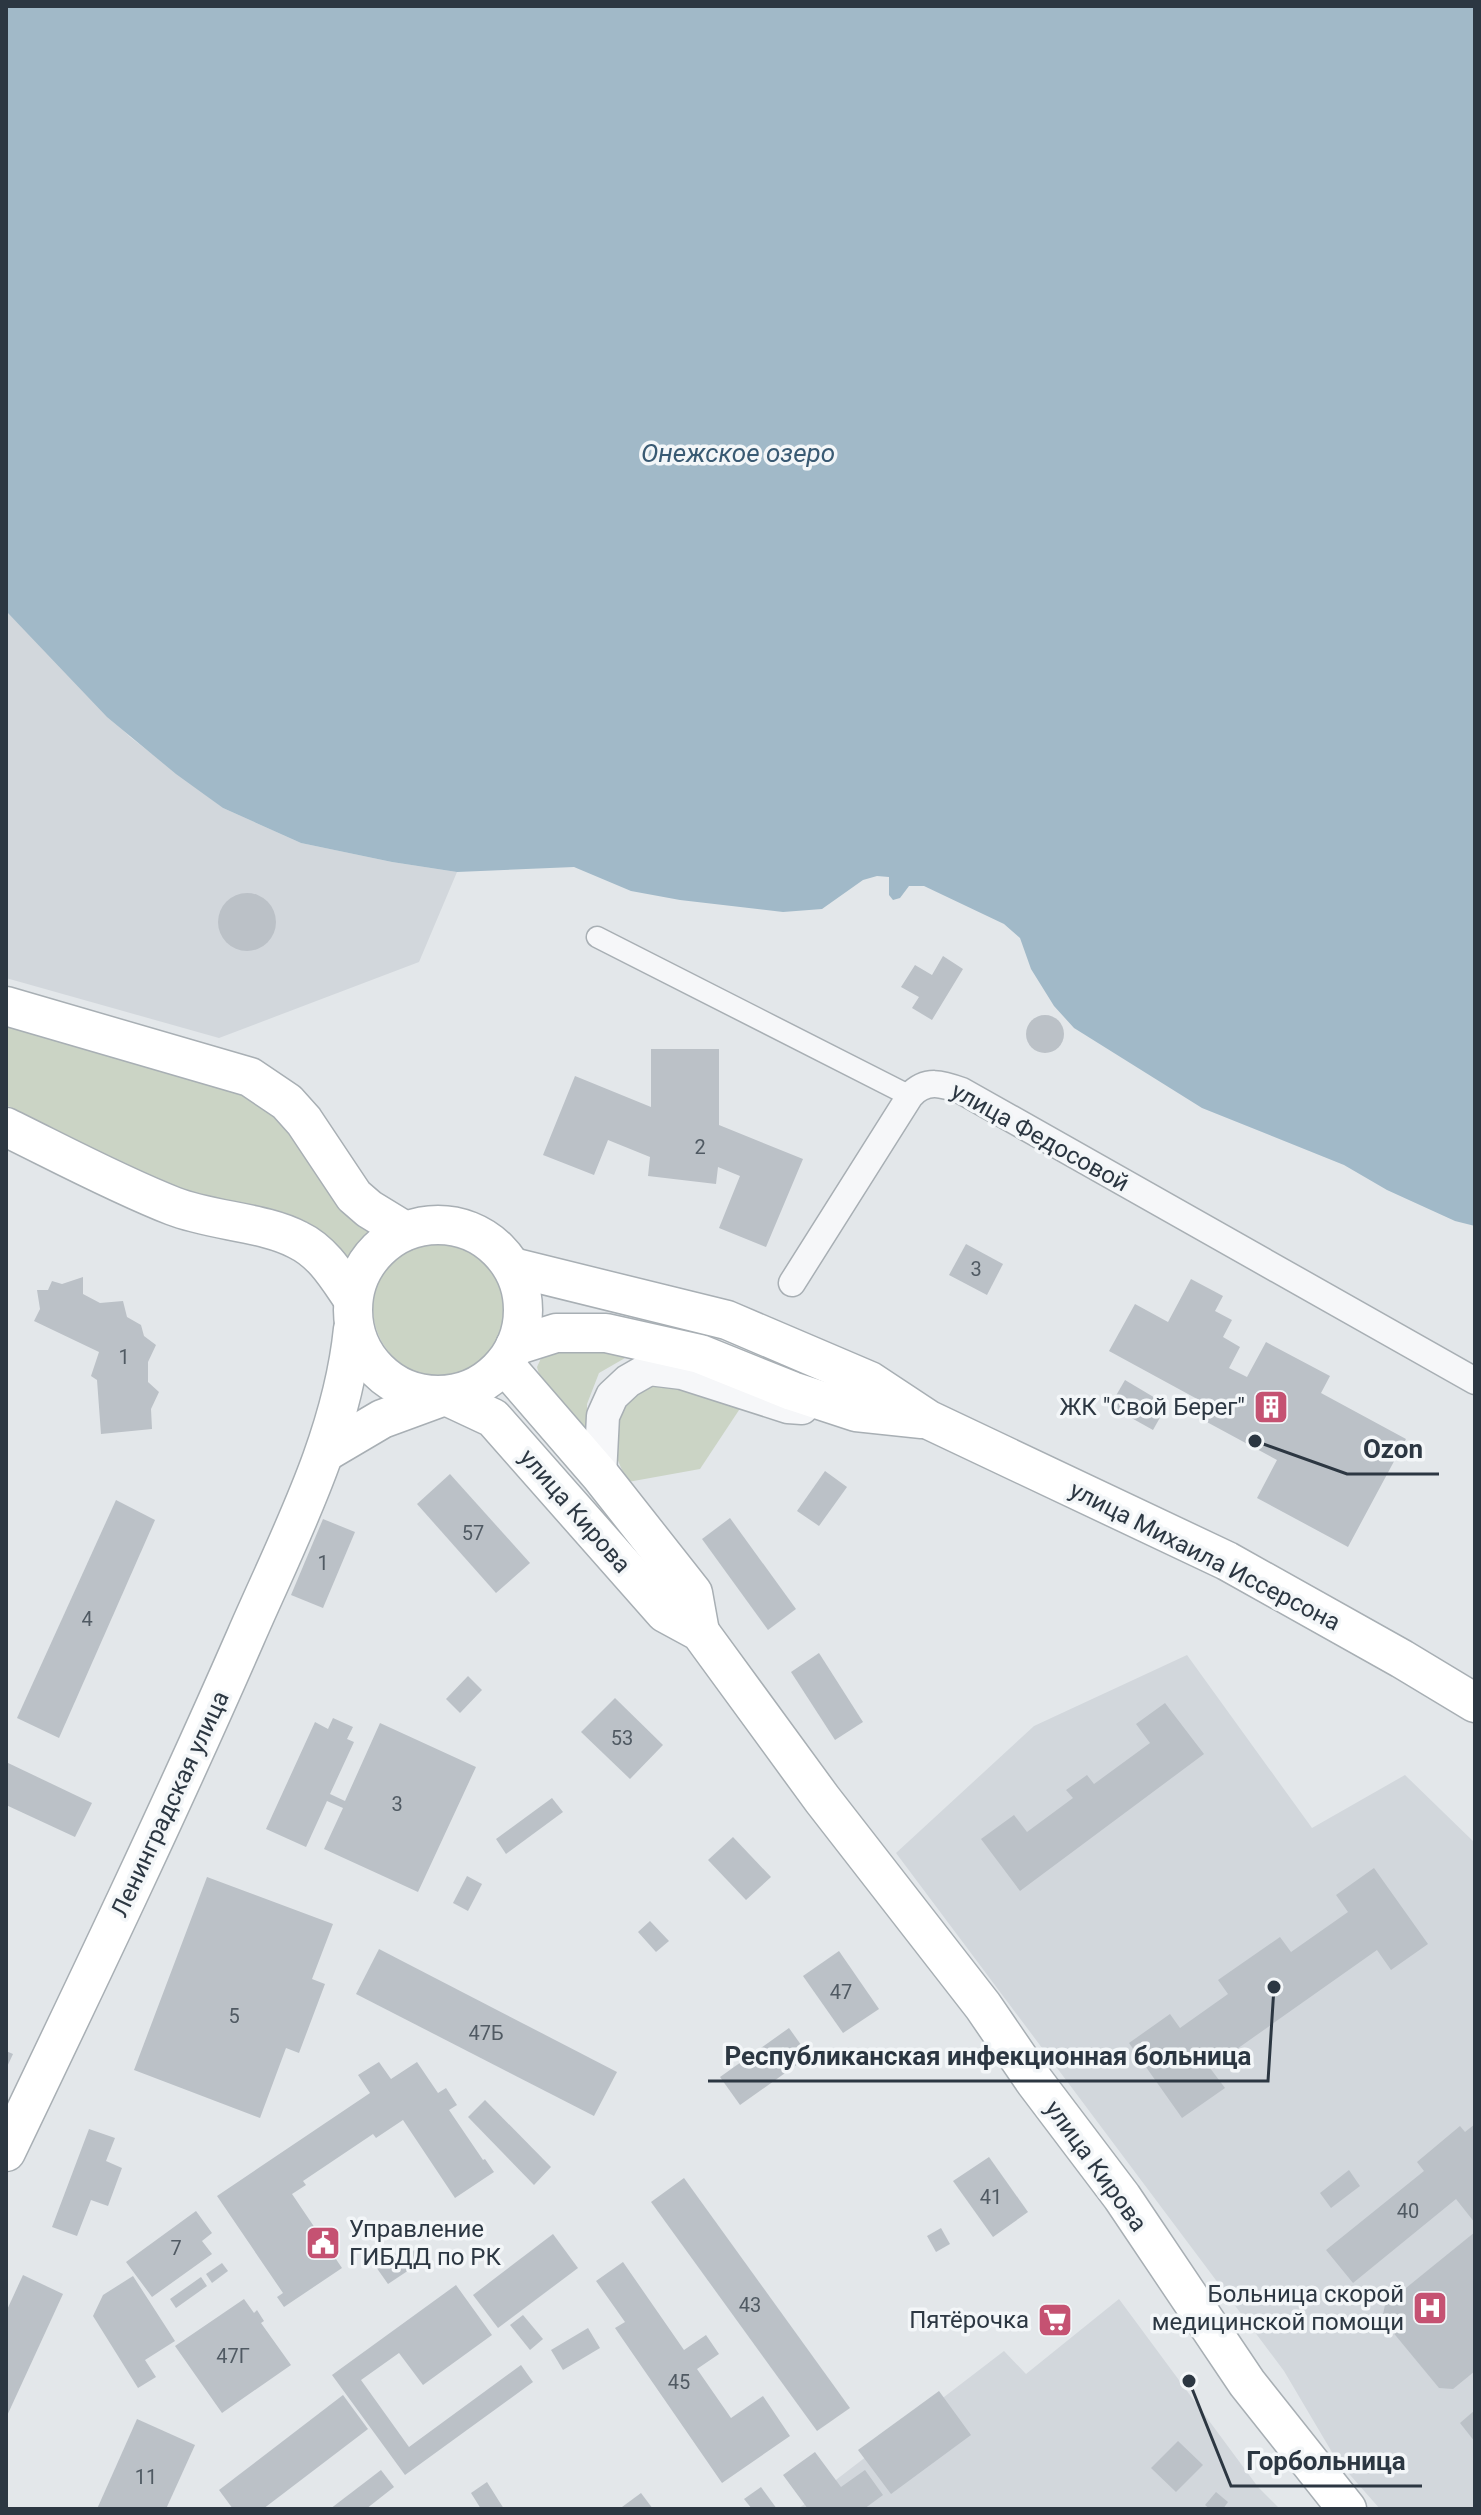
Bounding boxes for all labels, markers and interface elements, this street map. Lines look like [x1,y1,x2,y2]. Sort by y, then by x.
water label: Онежское озеро [641,438,835,468]
street label: улица Федосовой [946,1077,1134,1197]
house number: 2 [694,1135,706,1159]
house number: 3 [970,1257,982,1281]
house number: 1 [118,1345,130,1369]
building icon: ЖК "Свой Берег" [1252,1388,1290,1426]
place label: ЖК "Свой Берег" [1059,1393,1245,1421]
callout: Ozon [1347,1424,1439,1474]
text: Ozon [1363,1434,1423,1464]
street label: улица Кирова [514,1443,636,1579]
street label: улица Михаила Иссерсона [1065,1475,1345,1637]
house number: 57 [462,1521,484,1545]
house number: 1 [317,1551,329,1575]
house number: 4 [81,1607,93,1631]
street label: Ленинградская улица [105,1687,235,1921]
house number: 53 [611,1726,633,1750]
house number: 3 [391,1792,403,1816]
house number: 47 [830,1980,852,2004]
house number: 5 [228,2004,240,2028]
house number: 47Б [468,2021,504,2045]
callout: Республиканская инфекционная больница [708,2031,1268,2081]
text: Республиканская инфекционная больница [724,2041,1252,2071]
street label: улица Кирова [1039,2095,1153,2237]
house number: 41 [980,2185,1002,2209]
house number: 40 [1397,2199,1419,2223]
place label: Управление ГИБДД по РК [349,2215,502,2271]
public building icon: Управление ГИБДД по РК [304,2224,342,2262]
house number: 7 [170,2236,182,2260]
place label: Больница скорой медицинской помощи [1152,2280,1404,2336]
hospital icon: Больница скорой медицинской помощи [1411,2289,1449,2327]
house number: 43 [739,2293,761,2317]
supermarket icon: Пятёрочка [1036,2301,1074,2339]
place label: Пятёрочка [909,2306,1029,2334]
house number: 47Г [216,2344,250,2368]
house number: 45 [668,2370,690,2394]
callout: Горбольница [1231,2436,1422,2486]
text: Горбольница [1246,2446,1406,2476]
house number: 11 [135,2465,157,2489]

